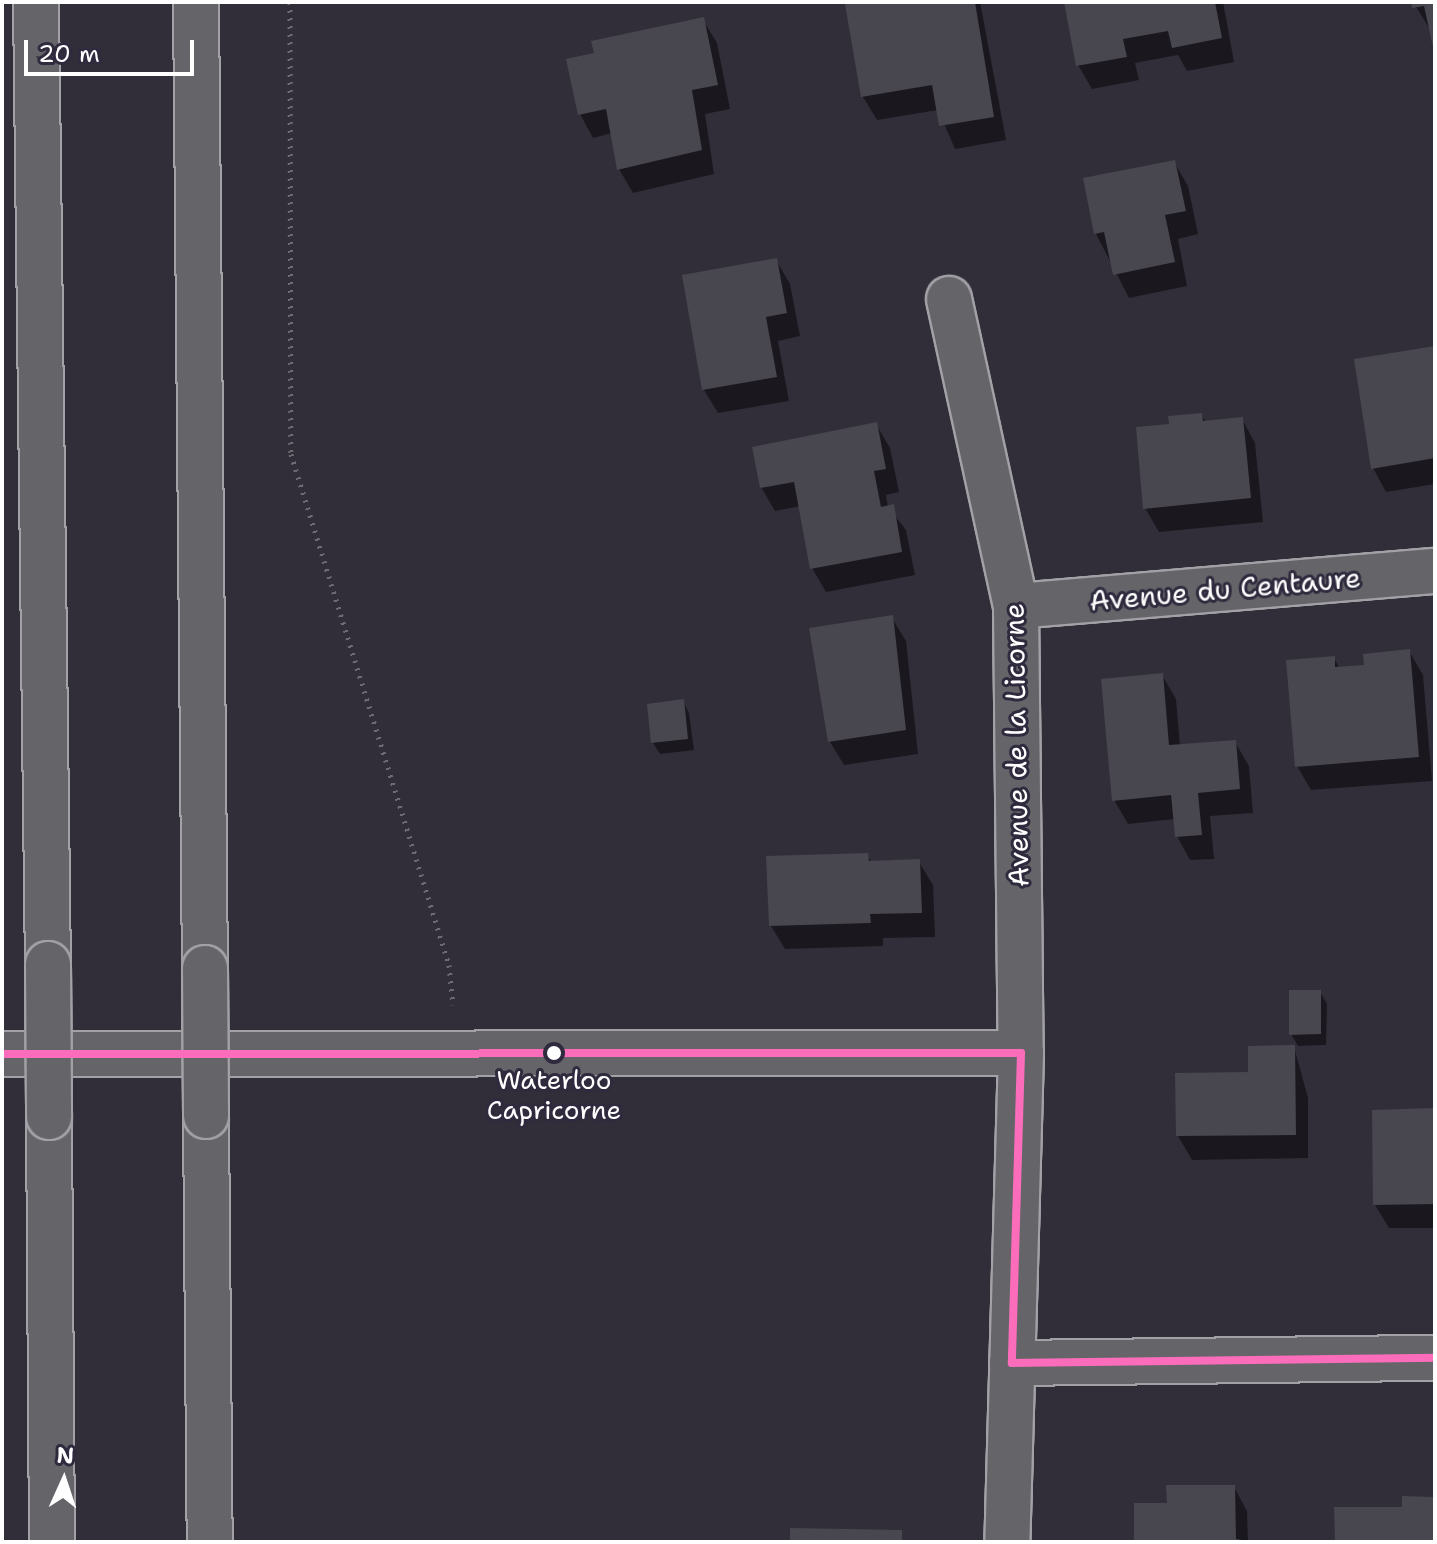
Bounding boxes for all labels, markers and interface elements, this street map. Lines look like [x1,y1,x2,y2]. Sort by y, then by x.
scale bar [28,24,198,74]
text: 20 m [38,38,100,70]
street label: Avenue du Centaure [1088,560,1362,618]
street label: Avenue de la Licorne [997,603,1035,887]
marker: Waterloo Capricorne [546,1045,562,1061]
place label: Waterloo Capricorne [487,1064,621,1126]
north arrow [24,1440,104,1520]
text: N [56,1441,75,1470]

